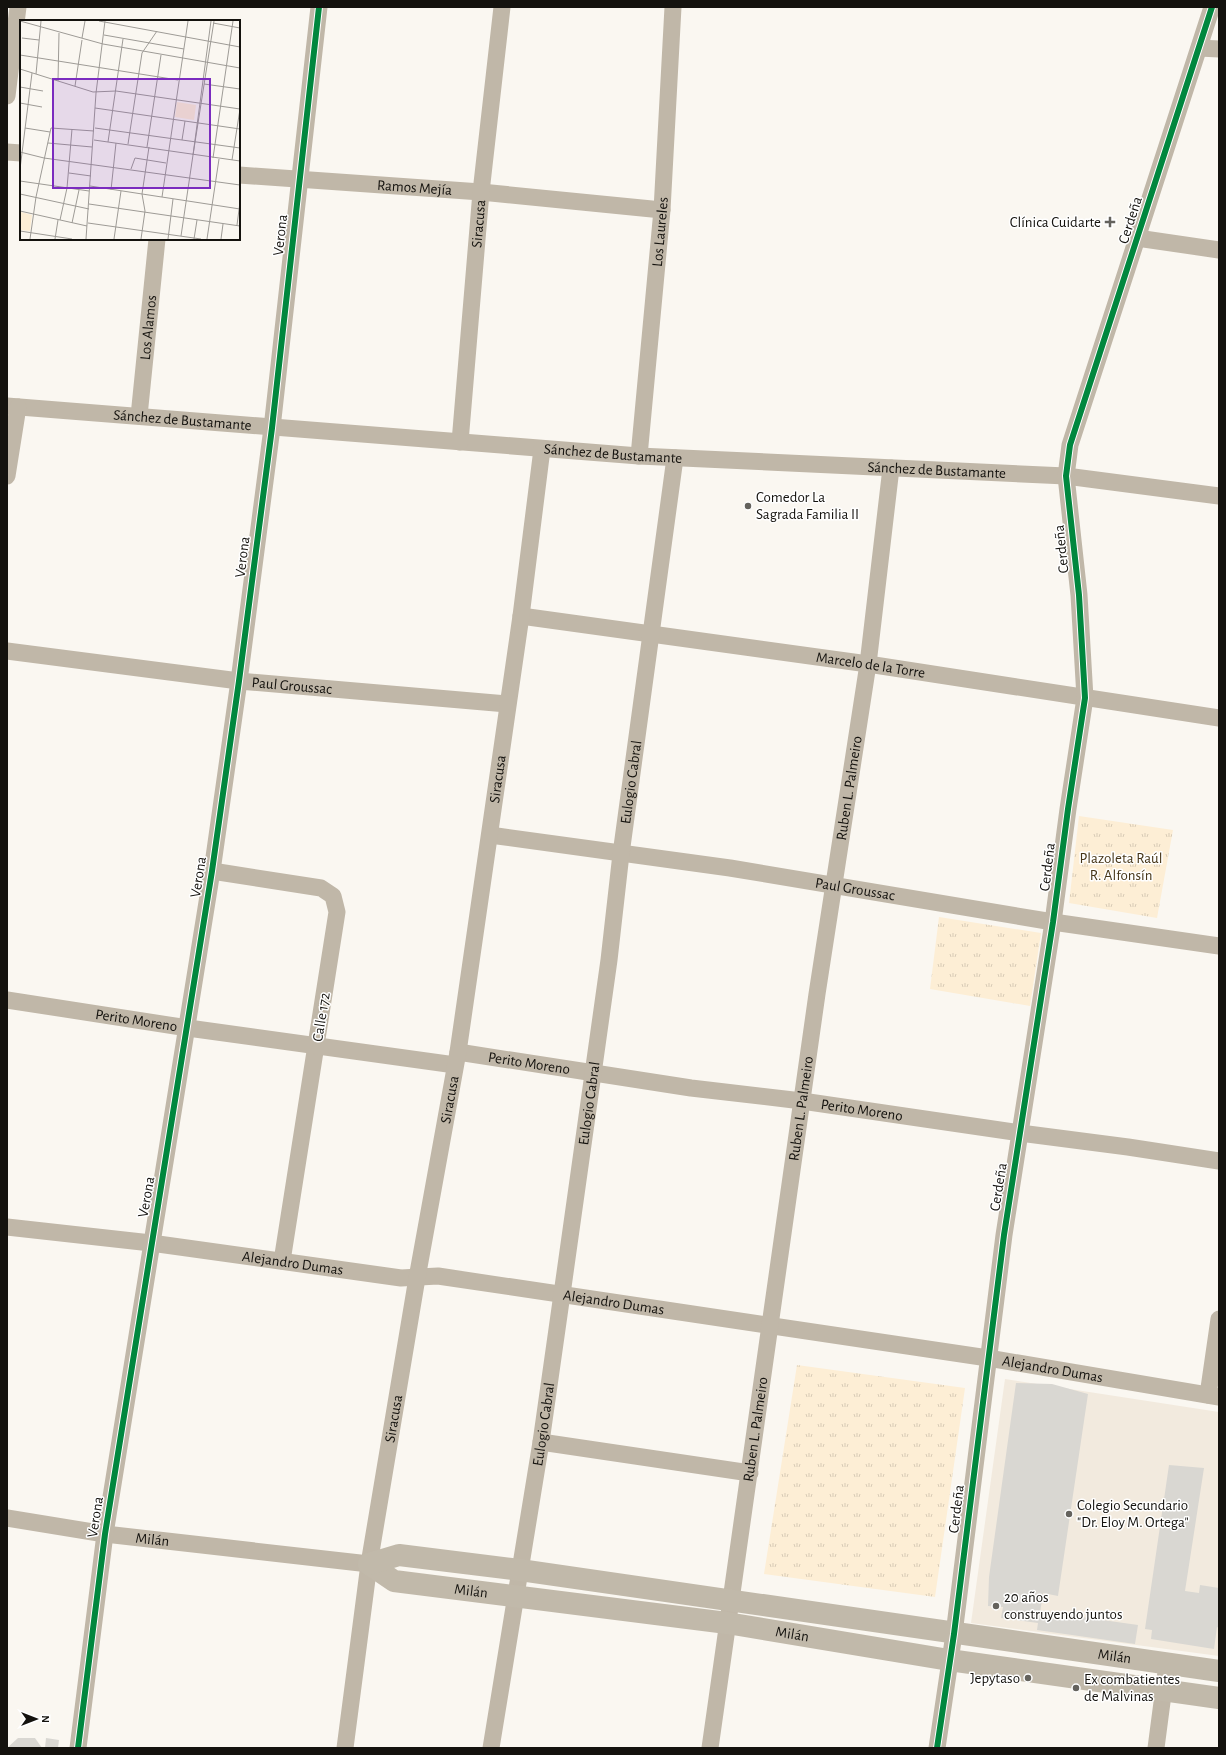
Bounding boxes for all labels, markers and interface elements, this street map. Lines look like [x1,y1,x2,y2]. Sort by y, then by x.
inset map [20,20,240,240]
street label: Ramos Mejía [376,178,453,198]
street label: Cerdeña [1116,195,1145,246]
street label: Los Laureles [650,197,671,268]
street label: Siracusa [469,199,488,249]
street label: Verona [271,214,290,256]
place label: Clínica Cuidarte [1010,215,1101,230]
marker: Clínica Cuidarte [1104,216,1116,228]
street label: Los Alamos [138,294,159,361]
street label: Sánchez de Bustamante [113,407,252,433]
street label: Sánchez de Bustamante [543,442,683,466]
street label: Sánchez de Bustamante [867,460,1006,481]
place label: Comedor La Sagrada Familia II [756,490,859,522]
marker: Comedor La Sagrada Familia II [743,501,753,511]
street label: Cerdeña [1051,524,1071,574]
street label: Verona [233,536,252,579]
street label: Marcelo de la Torre [815,650,926,681]
street label: Paul Groussac [251,675,333,697]
street label: Ruben L. Palmeiro [834,735,865,841]
street label: Eulogio Cabral [618,740,644,825]
street label: Siracusa [487,754,509,804]
street label: Cerdeña [1037,842,1058,892]
park label: Plazoleta Raúl R. Alfonsín [1080,851,1162,883]
street label: Verona [188,855,209,899]
street label: Paul Groussac [814,875,896,903]
street label: Calle 172 [310,991,333,1043]
street label: Perito Moreno [94,1007,178,1034]
street label: Perito Moreno [487,1050,571,1077]
street label: Ruben L. Palmeiro [786,1055,816,1162]
street label: Eulogio Cabral [576,1061,603,1146]
street label: Siracusa [438,1074,462,1125]
street label: Perito Moreno [820,1097,904,1124]
street label: Cerdeña [987,1162,1010,1212]
street label: Verona [136,1175,157,1219]
street label: Alejandro Dumas [241,1249,344,1278]
street label: Alejandro Dumas [562,1288,665,1318]
street label: Alejandro Dumas [1001,1354,1104,1385]
street label: Ruben L. Palmeiro [741,1376,771,1483]
street label: Eulogio Cabral [530,1382,557,1467]
street label: Siracusa [383,1394,405,1444]
street label: Cerdeña [946,1484,967,1534]
street label: Verona [85,1495,106,1539]
place label: Colegio Secundario "Dr. Eloy M. Ortega" [1077,1498,1189,1530]
marker: Colegio Secundario "Dr. Eloy M. Ortega" [1064,1509,1074,1519]
street label: Milán [135,1531,170,1549]
street label: Milán [453,1582,489,1601]
place label: 20 años construyendo juntos [1004,1590,1123,1622]
marker: 20 años construyendo juntos [991,1601,1001,1611]
street label: Milán [774,1624,810,1645]
street label: Milán [1097,1647,1132,1666]
place label: Jepytaso [970,1671,1020,1686]
place label: Ex combatientes de Malvinas [1084,1672,1180,1704]
marker: Jepytaso [1023,1673,1033,1683]
marker: Ex combatientes de Malvinas [1071,1683,1081,1693]
north arrow [16,1699,56,1739]
text: N [40,1715,51,1723]

